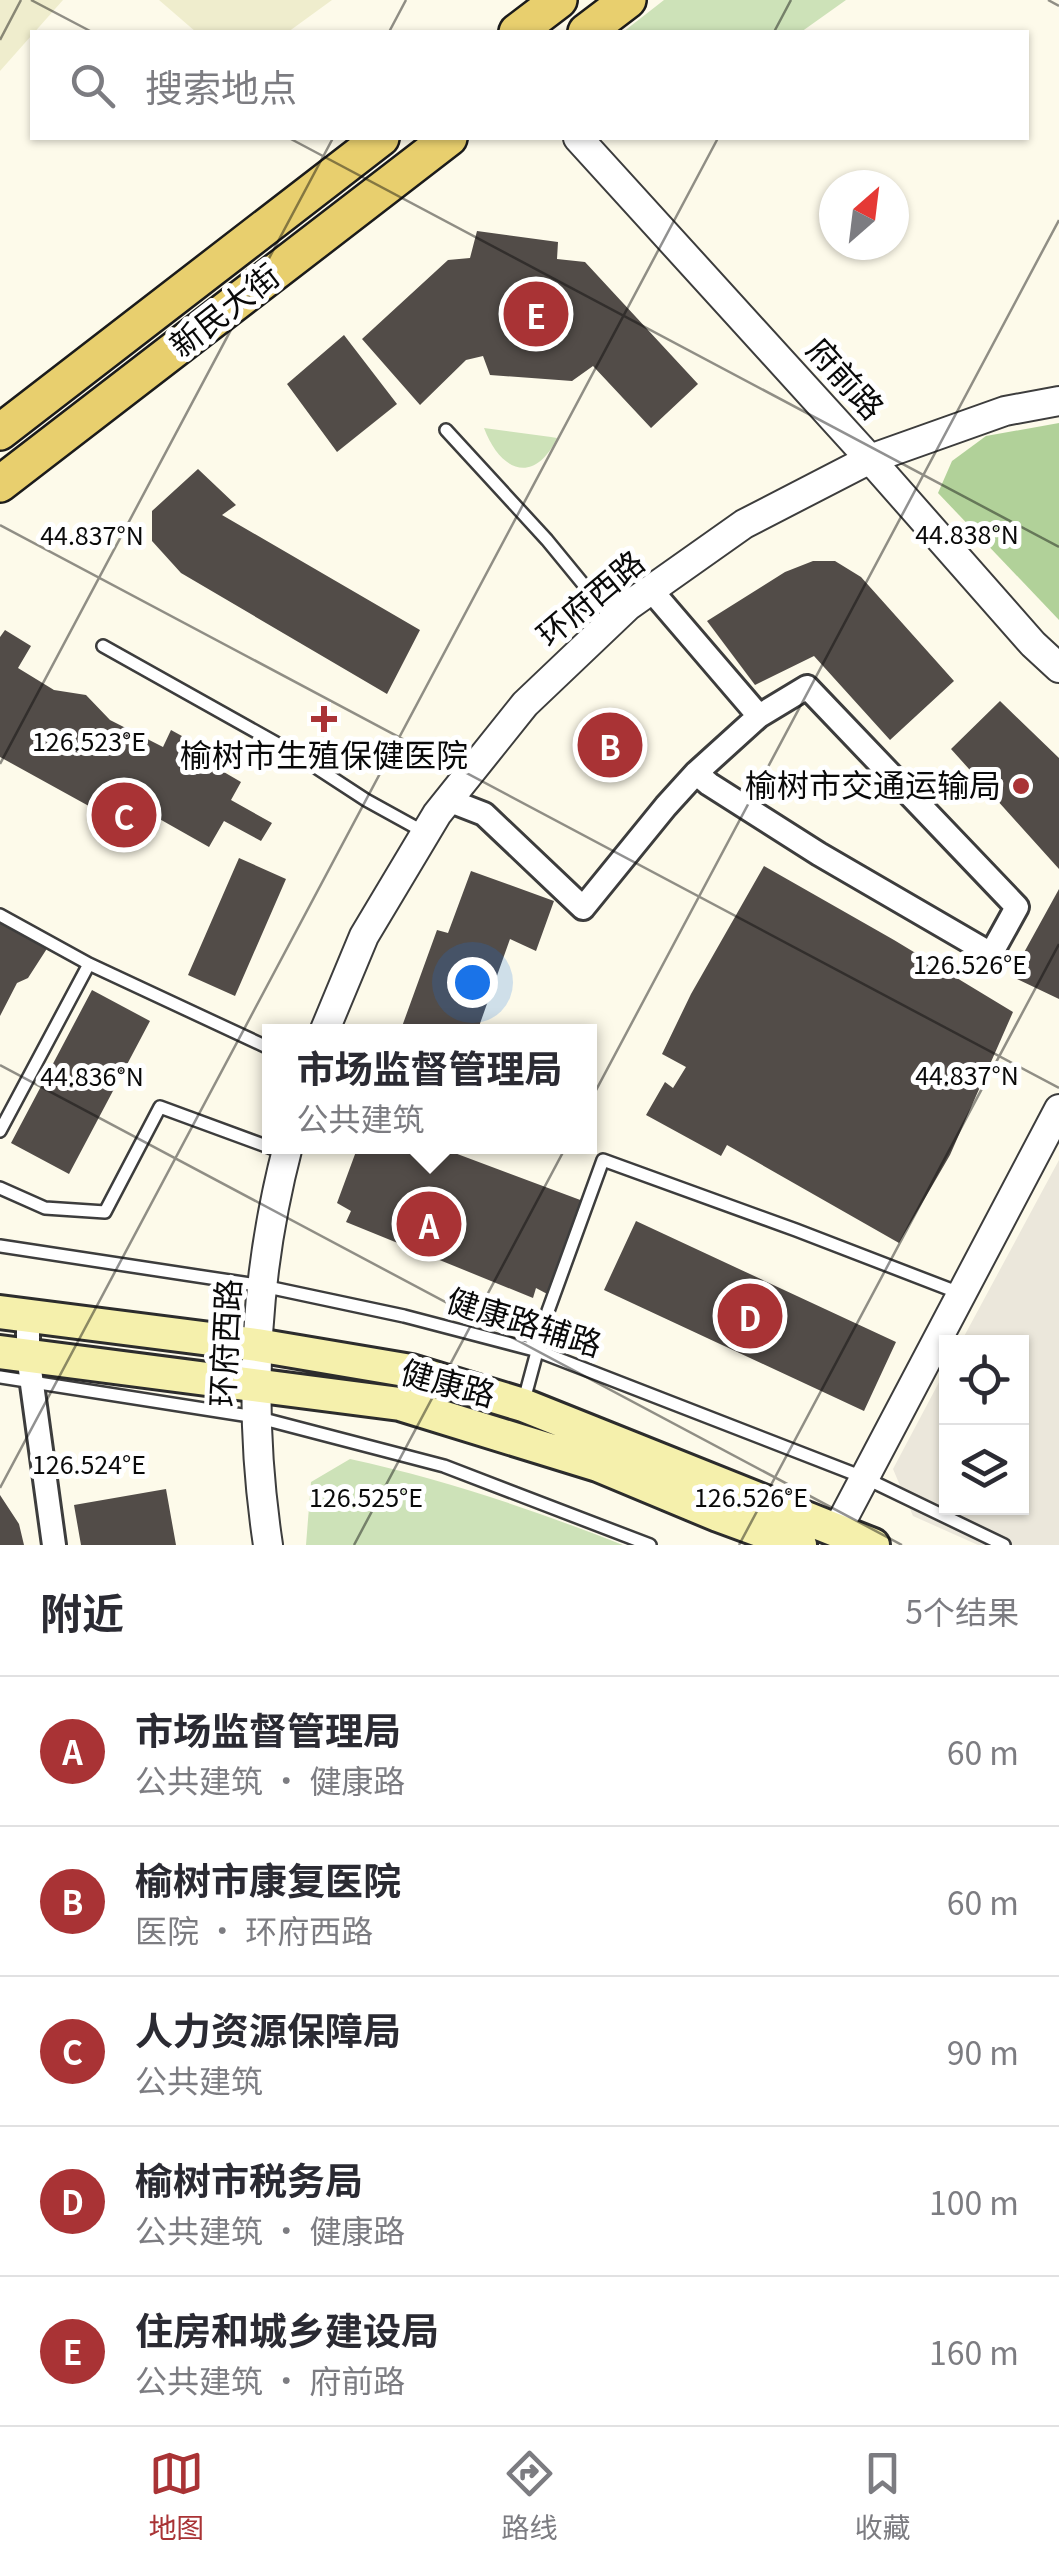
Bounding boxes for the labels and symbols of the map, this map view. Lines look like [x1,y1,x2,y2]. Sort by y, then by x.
north arrow [819,170,909,260]
street label: 新民大街 [159,251,288,366]
pin: E [504,276,568,352]
street label: 府前路 [798,326,896,428]
text: 44.838°N [915,515,1019,551]
text: 44.837°N [40,516,144,552]
street label: 环府西路 [525,538,653,655]
marker: 榆树市生殖保健医院 [311,706,337,732]
pin: B [578,708,642,782]
text: 126.523°E [32,722,146,758]
place label: 榆树市生殖保健医院 [180,730,468,776]
place label: 榆树市交通运输局 [745,760,1001,806]
marker: 榆树市交通运输局 [1010,775,1032,797]
pin: C [92,778,156,852]
text: 126.526°E [913,945,1027,981]
your location [447,957,498,1008]
text: 44.837°N [915,1056,1019,1092]
text: 44.836°N [40,1057,144,1093]
pin: A [396,1186,462,1262]
street label: 健康路辅路 [442,1275,608,1366]
street label: 环府西路 [197,1278,249,1408]
pin: D [718,1278,782,1354]
street label: 健康路 [396,1346,501,1416]
text: 126.524°E [32,1445,146,1481]
text: 126.525°E [309,1478,423,1514]
text: 126.526°E [694,1478,808,1514]

